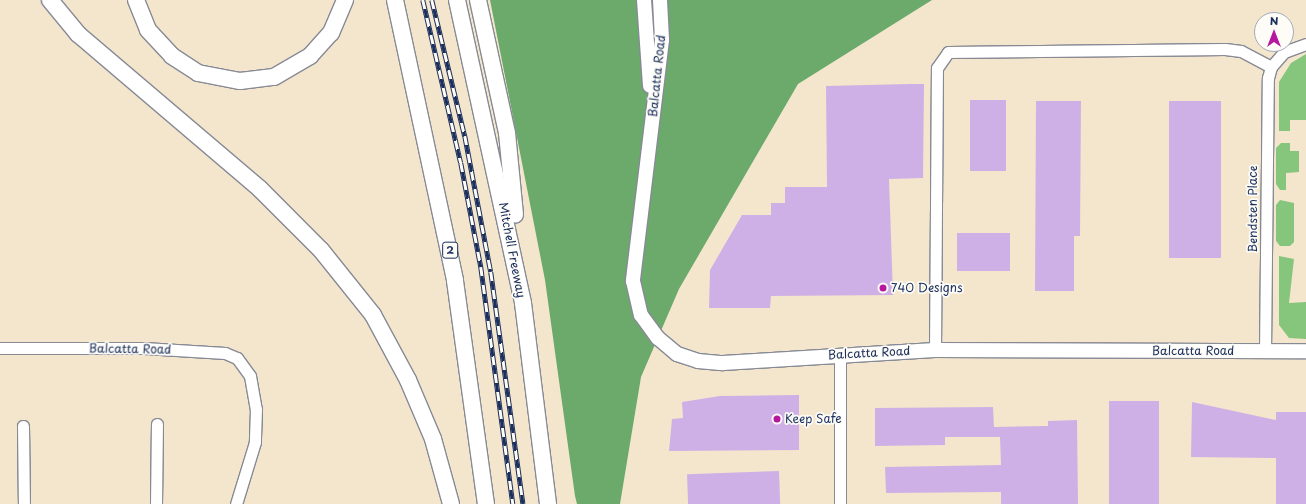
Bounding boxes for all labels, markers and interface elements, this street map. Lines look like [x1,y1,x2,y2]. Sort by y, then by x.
north arrow [1254,12,1294,52]
text: N [1270,12,1278,29]
street label: Balcatta Road [645,34,669,118]
street label: Bendsten Place [1246,165,1260,253]
street label: Mitchell Freeway [496,200,528,300]
road number: 2 [442,241,458,259]
place label: 740 Designs [891,281,963,295]
marker: 740 Designs [878,283,888,293]
street label: Balcatta Road [88,341,172,357]
street label: Balcatta Road [827,344,911,362]
street label: Balcatta Road [1151,344,1235,358]
place label: Keep Safe [785,412,842,426]
marker: Keep Safe [772,414,782,424]

